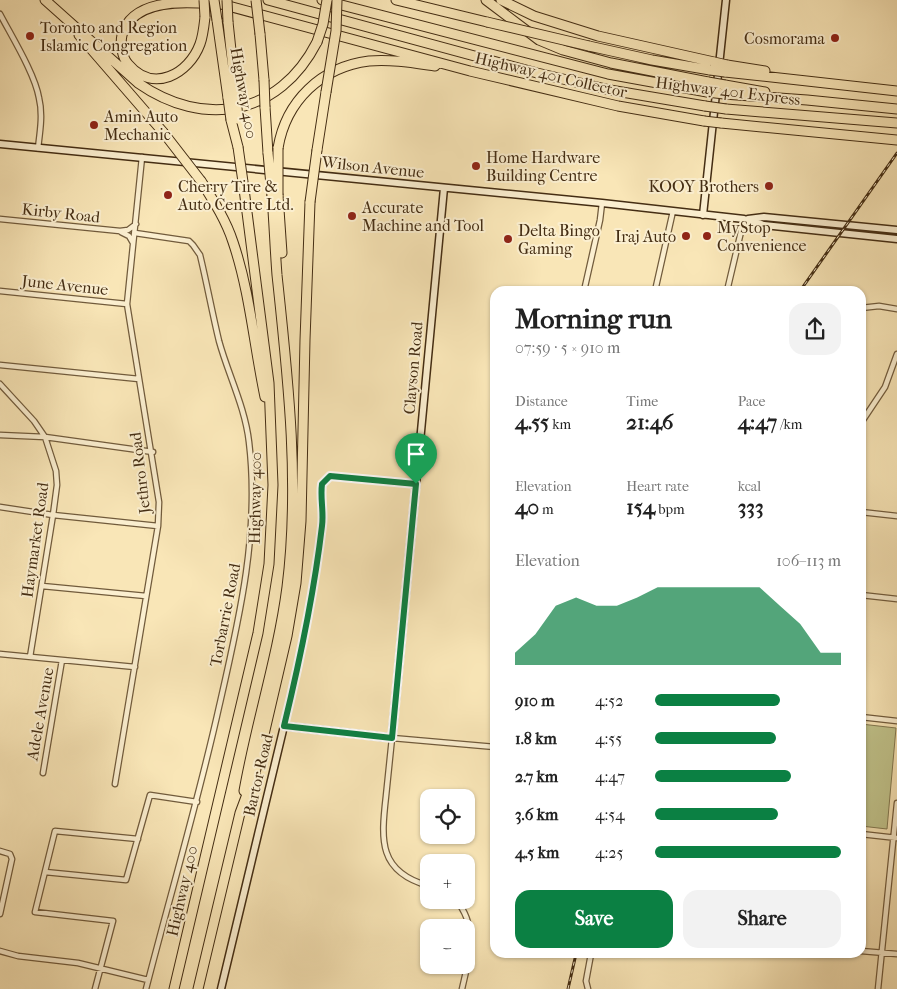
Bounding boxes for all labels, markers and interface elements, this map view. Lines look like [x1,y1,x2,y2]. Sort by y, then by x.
place label: Toronto and Region Islamic Congregation [40,18,188,55]
place label: Cosmorama [744,29,826,48]
marker: Toronto and Region Islamic Congregation [24,30,36,42]
marker: Cosmorama [829,32,841,44]
street label: Highway 400 [227,46,261,140]
street label: Highway 401 Collector [473,48,629,102]
street label: Highway 401 Express [654,73,802,109]
place label: Amin Auto Mechanic [103,107,178,144]
marker: Amin Auto Mechanic [88,119,100,131]
place label: Home Hardware Building Centre [486,148,600,185]
street label: Wilson Avenue [320,152,425,182]
marker: Home Hardware Building Centre [470,160,482,172]
place label: Cherry Tire & Auto Centre Ltd. [177,177,294,214]
place label: KOOY Brothers [648,177,759,196]
marker: KOOY Brothers [763,180,775,192]
marker: Cherry Tire & Auto Centre Ltd. [162,189,174,201]
place label: Accurate Machine and Tool [361,198,484,235]
street label: Kirby Road [21,199,101,227]
marker: Accurate Machine and Tool [346,210,358,222]
place label: MyStop Convenience [717,218,806,255]
place label: Delta Bingo Gaming [518,221,600,258]
place label: Iraj Auto [615,227,676,246]
marker: Iraj Auto [680,230,692,242]
marker: MyStop Convenience [701,230,713,242]
marker: Delta Bingo Gaming [502,233,514,245]
street label: June Avenue [19,271,109,299]
text: Morning run [515,302,672,335]
button: share [789,303,841,355]
street label: Clayson Road [399,321,427,415]
text: 07:59 · 5 × 910 m [515,338,620,357]
text: Distance [515,393,568,410]
text: Time [626,393,658,410]
text: Pace [738,393,766,410]
text: 4.55 [515,410,549,434]
text: 21:46 [626,410,673,434]
text: 4:47 [738,410,777,434]
text: km [549,416,571,433]
text: /km [777,416,802,433]
street label: Jethro Road [126,431,155,517]
pin [395,433,437,484]
icon: arrive [402,440,430,468]
street label: Highway 400 [245,452,265,544]
text: Elevation [515,478,572,495]
text: Heart rate [626,478,689,495]
text: kcal [738,478,761,495]
street label: Haymarket Road [17,481,53,599]
text: 40 [515,495,539,519]
text: 154 [626,495,655,519]
text: 333 [738,495,764,519]
text: m [539,501,554,518]
text: bpm [655,501,685,518]
text: Elevation [515,551,580,570]
text: 106–113 m [776,551,841,570]
street label: Torbarrie Road [206,561,244,668]
street label: Adele Avenue [22,666,58,763]
text: 910 m [515,691,555,710]
text: 4:52 [595,691,623,710]
text: 1.8 km [515,729,557,748]
text: 4:55 [595,729,622,748]
street label: Bartor Road [239,732,277,818]
text: 2.7 km [515,767,558,786]
text: 4:47 [595,767,625,786]
map controls [420,789,475,974]
button: locate [420,789,475,844]
text: 3.6 km [515,805,558,824]
text: 4:54 [595,805,625,824]
text: 4.5 km [515,843,559,862]
text: 4:25 [595,843,623,862]
street label: Highway 400 [162,844,202,938]
button: + [420,854,475,909]
button: Save [515,890,673,948]
button: Share [683,890,841,948]
button: − [420,919,475,974]

